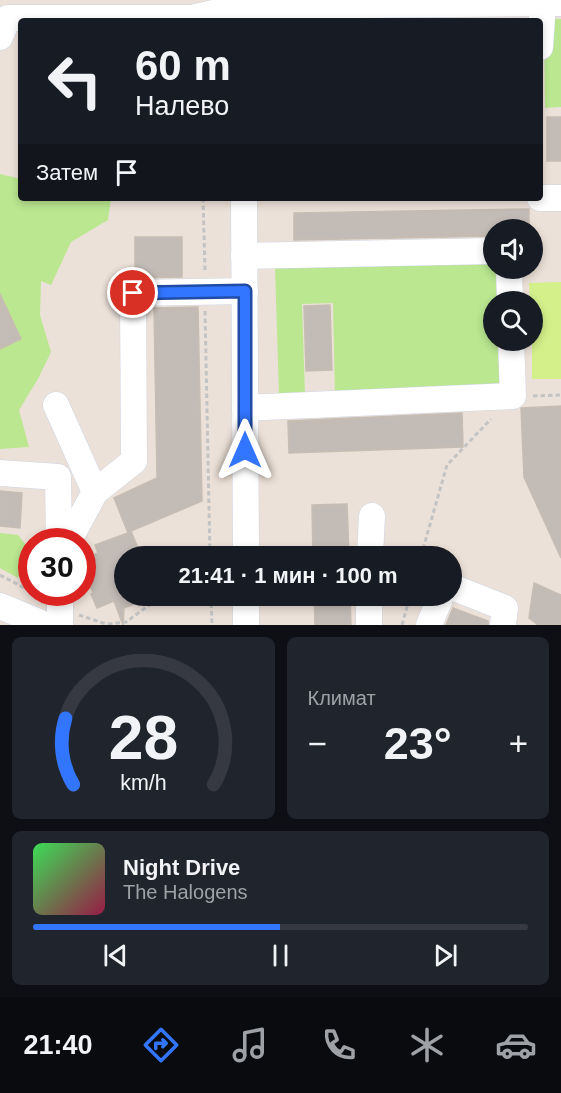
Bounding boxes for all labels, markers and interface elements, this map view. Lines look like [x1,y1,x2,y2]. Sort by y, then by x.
icon: left [36,42,114,120]
text: 60 m [135,42,231,89]
text: Налево [135,91,229,121]
icon: arrive [110,156,143,189]
text: Затем [36,160,98,185]
map controls [483,219,543,351]
button: sound [483,219,543,279]
pin [107,267,158,318]
icon: arrive [116,276,149,309]
button: search [483,291,543,351]
position arrow [213,418,277,482]
speed limit sign: 30 [18,528,96,606]
text: 21:41 · 1 мин · 100 m [178,563,398,588]
text: Климат [308,687,376,709]
text: 28 [109,703,178,772]
text: 23° [384,718,452,769]
text: − [308,725,327,762]
text: + [509,725,528,762]
text: km/h [120,771,166,795]
text: Night Drive [123,855,240,880]
text: The Halogens [123,881,248,903]
icon: previous [99,939,132,972]
icon: pause [264,939,297,972]
icon: next [429,939,462,972]
icon: directions [140,1024,182,1066]
icon: music [229,1024,271,1066]
icon: phone [318,1024,360,1066]
icon: climate [406,1024,448,1066]
icon: car [495,1024,537,1066]
text: 21:40 [23,1030,93,1060]

